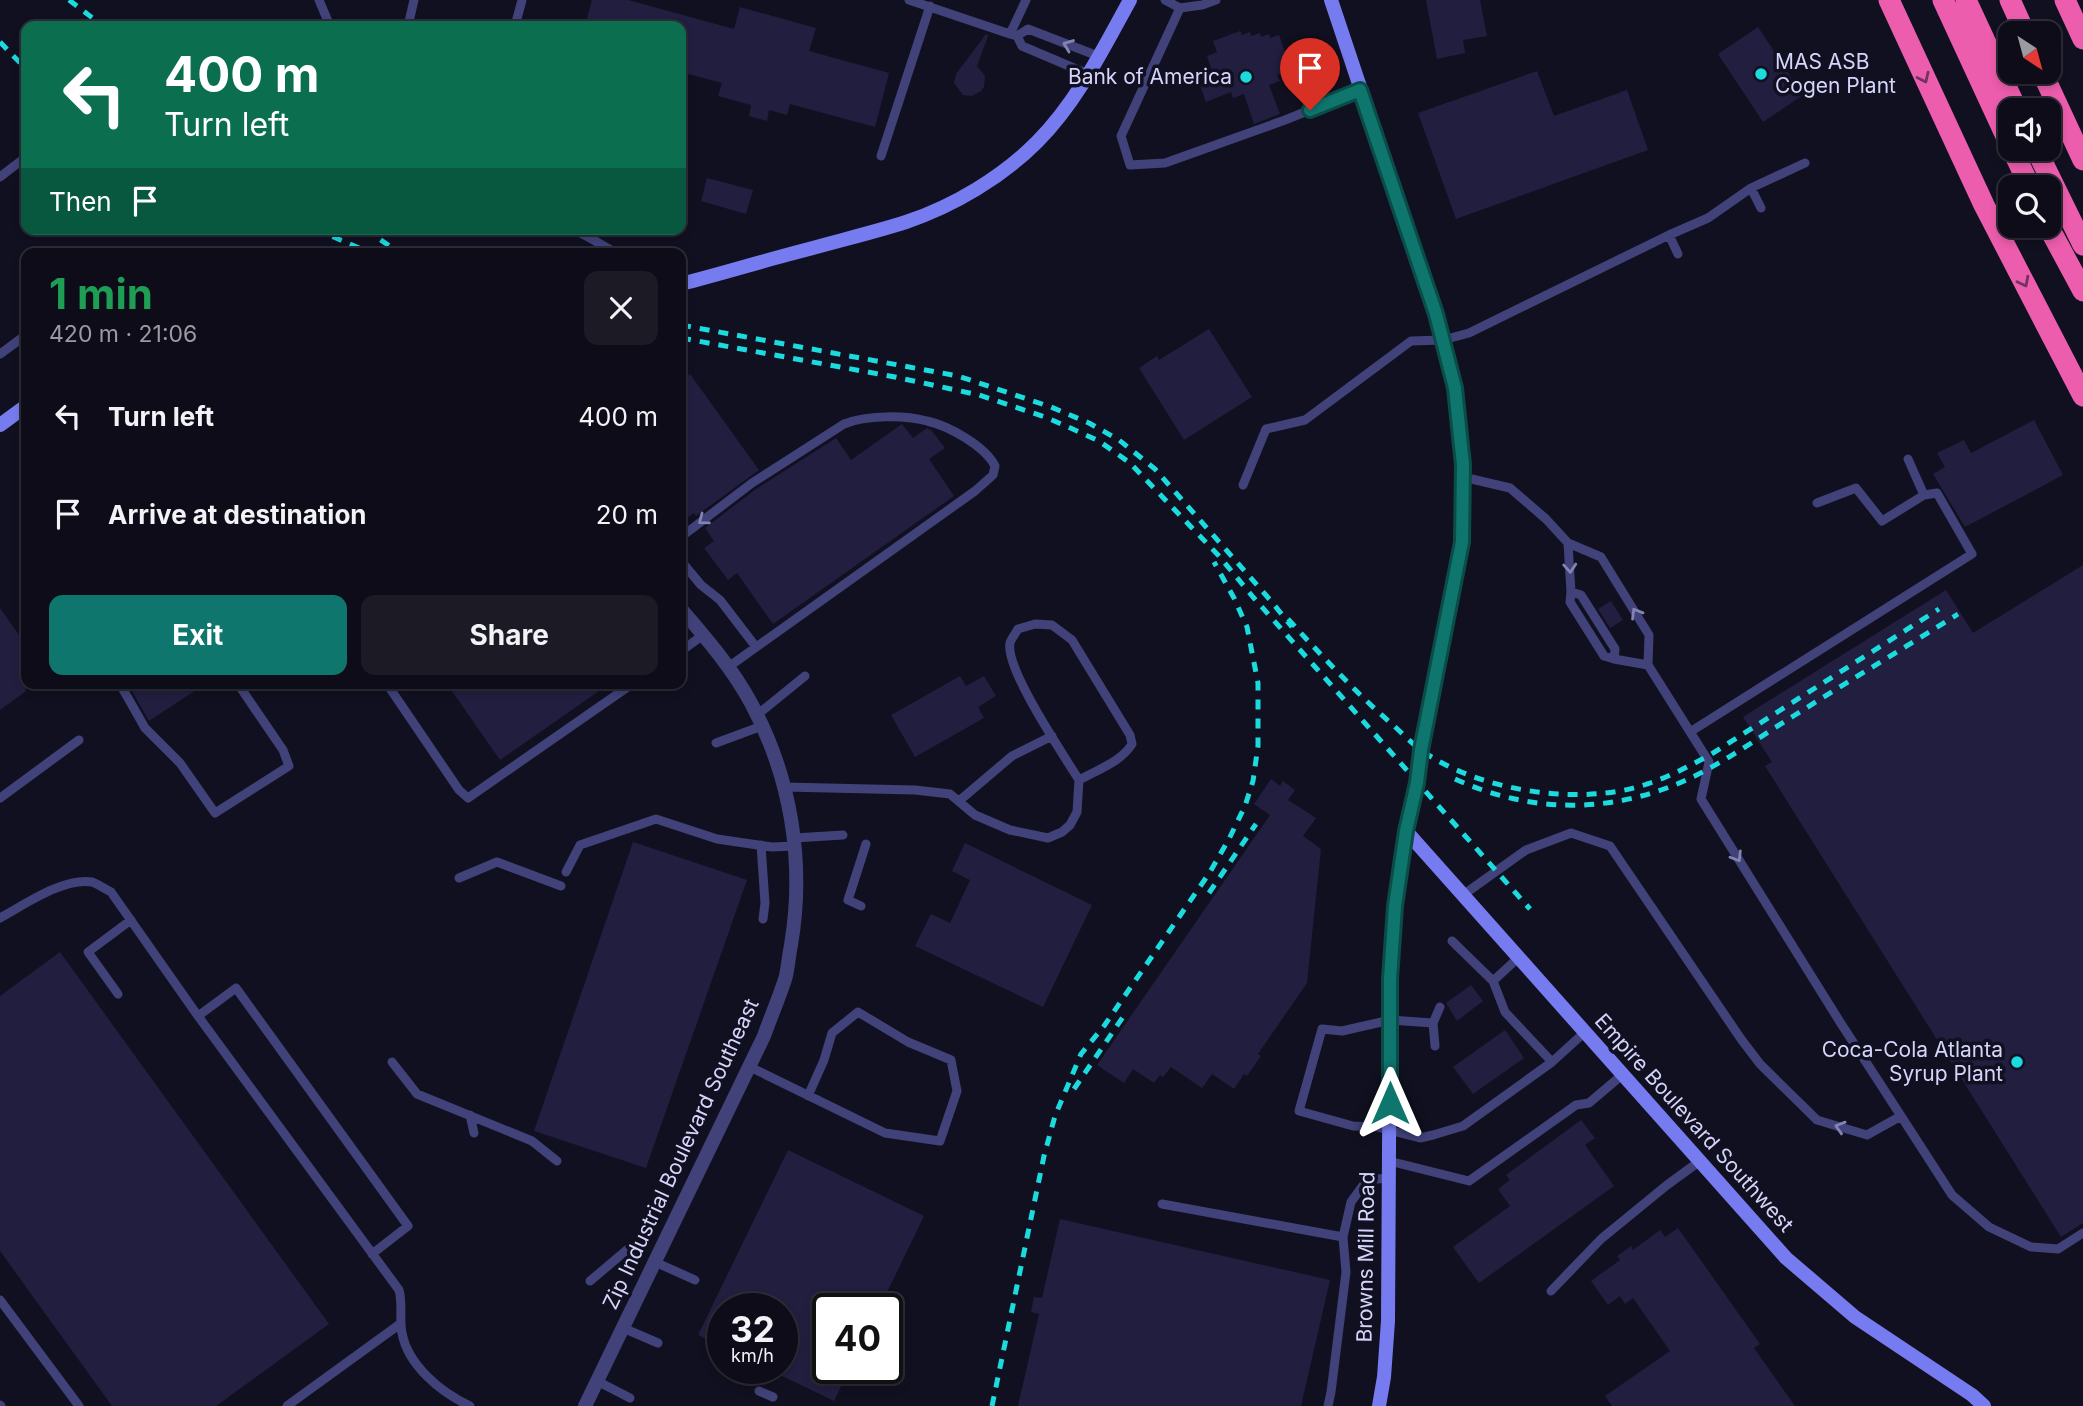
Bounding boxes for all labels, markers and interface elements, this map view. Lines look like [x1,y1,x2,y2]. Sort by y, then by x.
north arrow [1998,21,2062,84]
map controls [1998,21,2061,238]
pin [1280,38,1340,110]
one-way arrow [1062,39,1074,53]
text: 400 m [164,45,320,104]
icon: left [49,49,140,140]
icon: arrive [1291,49,1329,87]
place label: MAS ASB Cogen Plant [1775,49,1896,98]
place label: Bank of America [1068,64,1232,89]
marker: MAS ASB Cogen Plant [1753,66,1769,82]
marker: Bank of America [1238,69,1254,85]
one-way arrow [1916,70,1930,83]
button: sound [1998,98,2061,161]
text: Turn left [164,105,289,144]
button: search [1998,175,2061,238]
icon: arrive [126,182,164,220]
text: Then [49,186,112,217]
text: 1 min [49,268,153,319]
button: close [584,271,658,345]
one-way arrow [2015,275,2029,287]
text: 420 m · 21:06 [49,320,197,348]
icon: left [49,397,87,435]
text: Turn left [108,401,214,432]
text: 400 m [578,401,658,432]
icon: arrive [49,495,87,533]
text: Arrive at destination [108,499,367,530]
text: 20 m [596,499,658,530]
one-way arrow [698,512,710,525]
one-way arrow [1562,562,1577,573]
button: Exit [49,595,347,675]
button: Share [361,595,658,675]
one-way arrow [1631,608,1644,621]
one-way arrow [1728,849,1741,862]
street label: Zip Industrial Boulevard Southeast [597,994,764,1313]
street label: Empire Boulevard Southwest [1590,1008,1799,1237]
place label: Coca-Cola Atlanta Syrup Plant [1822,1037,2003,1086]
marker: Coca-Cola Atlanta Syrup Plant [2009,1054,2025,1070]
position arrow [1353,1066,1427,1140]
one-way arrow [1834,1120,1846,1135]
street label: Browns Mill Road [1352,1171,1379,1343]
speed limit sign: 40 [812,1293,903,1384]
text: 32 [730,1308,775,1350]
text: km/h [731,1345,774,1366]

